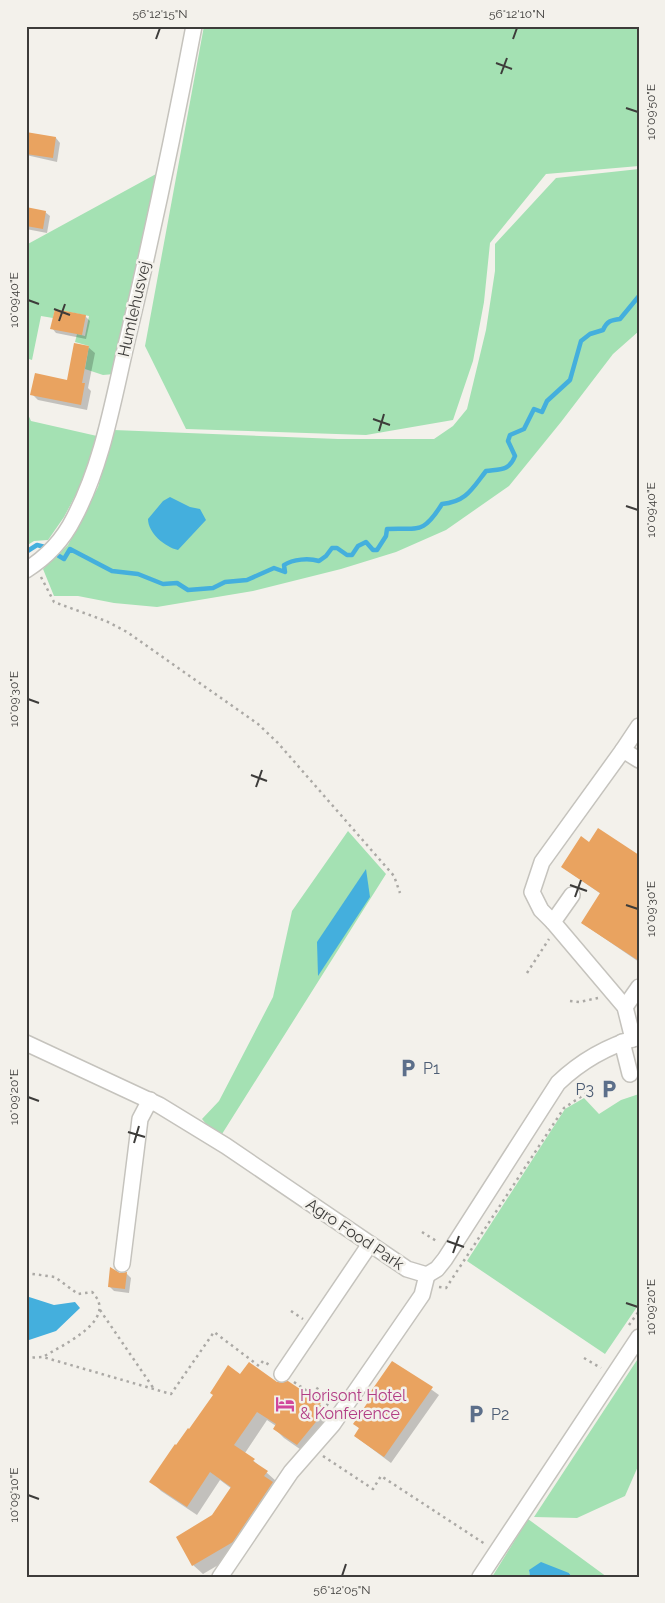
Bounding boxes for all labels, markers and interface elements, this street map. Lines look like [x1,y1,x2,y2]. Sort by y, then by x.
text: 56°12'15"N [132,7,188,21]
text: 56°12'10"N [489,7,545,21]
text: 10°09'50"E [644,84,658,140]
street label: Humlehusvej [114,259,154,359]
text: 10°09'40"E [7,272,21,328]
text: 10°09'40"E [644,482,658,538]
text: 10°09'30"E [7,671,21,727]
text: 10°09'30"E [644,881,658,937]
parking icon: P1 [397,1057,419,1079]
place label: P1 [423,1059,440,1078]
text: 10°09'20"E [7,1069,21,1125]
parking icon: P3 [598,1078,620,1100]
place label: P3 [576,1080,594,1099]
street label: Agro Food Park [302,1194,408,1274]
text: 10°09'20"E [644,1279,658,1335]
place label: Horisont Hotel & Konference [300,1386,407,1423]
hotel icon: Horisont Hotel & Konference [274,1393,296,1415]
parking icon: P2 [465,1403,487,1425]
place label: P2 [491,1405,509,1424]
text: 10°09'10"E [7,1468,21,1522]
text: 56°12'05"N [313,1583,371,1597]

